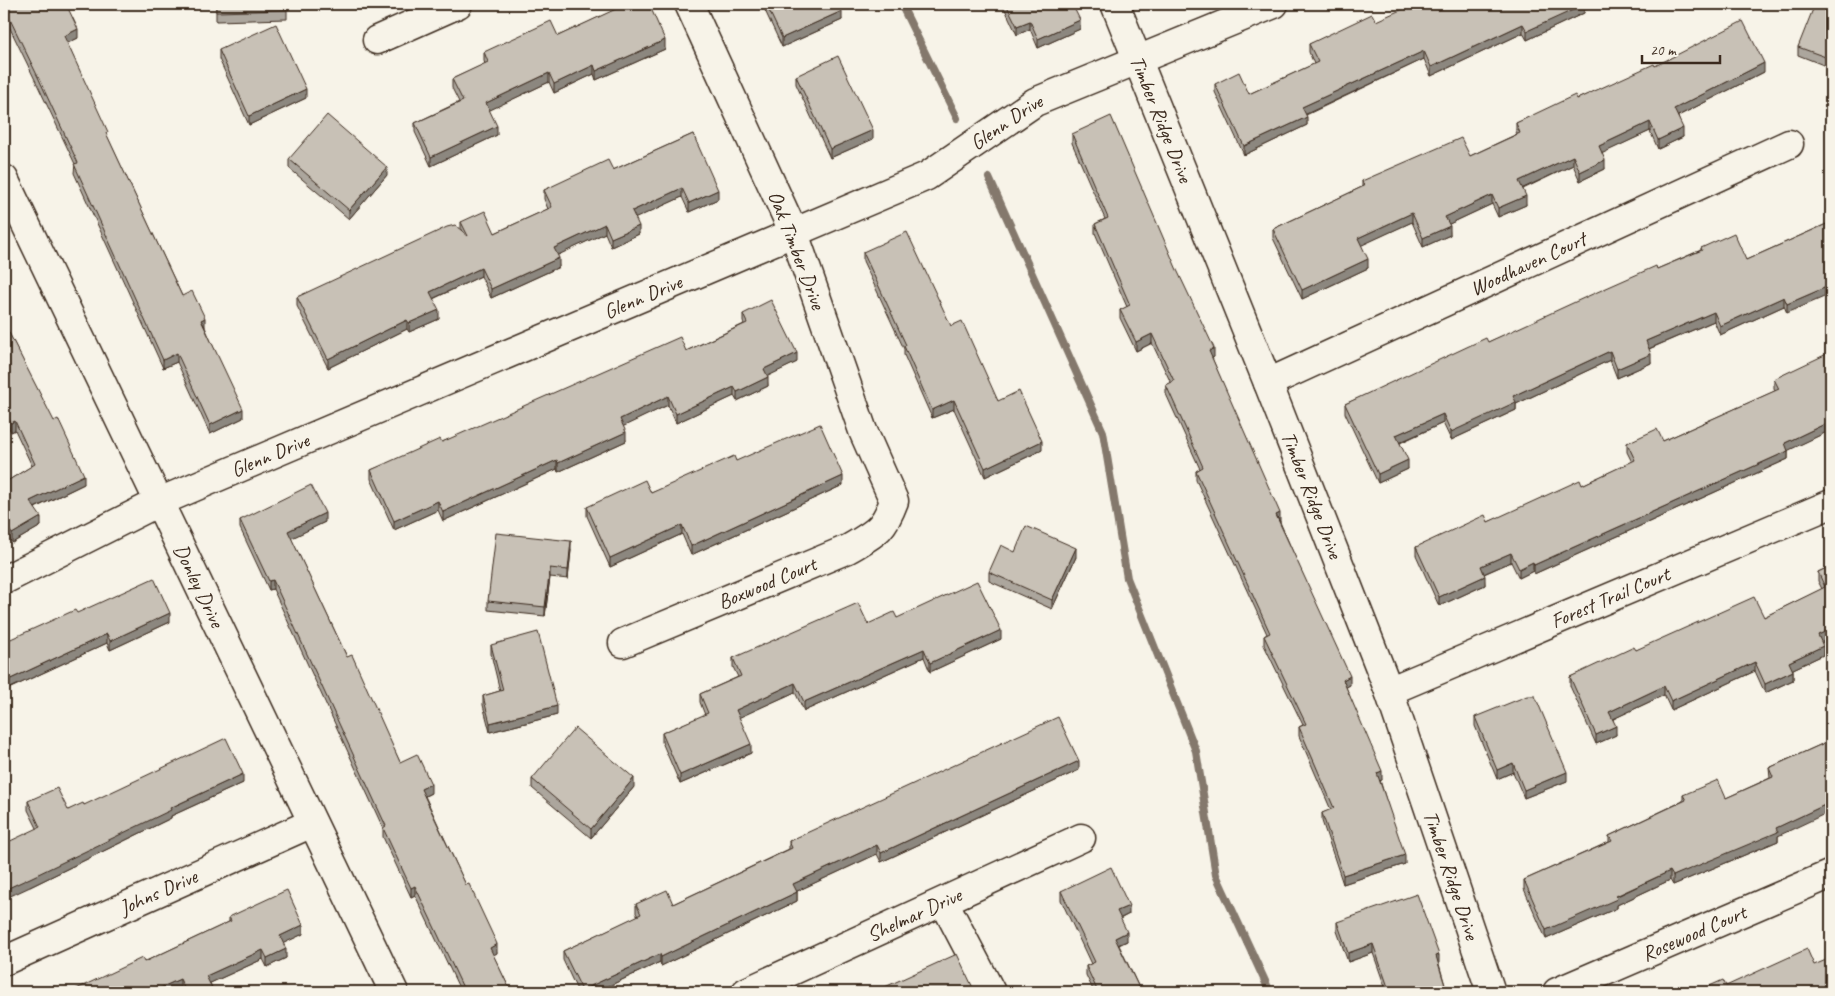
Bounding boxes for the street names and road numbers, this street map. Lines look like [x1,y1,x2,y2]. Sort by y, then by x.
street label: Timber Ridge Drive [1124,52,1199,187]
street label: Glenn Drive [965,87,1047,156]
street label: Oak Timber Drive [763,187,832,314]
street label: Woodhaven Court [1466,225,1593,301]
street label: Glenn Drive [600,268,687,325]
street label: Glenn Drive [227,426,314,483]
street label: Timber Ridge Drive [1275,428,1349,563]
street label: Donley Drive [168,540,231,634]
street label: Boxwood Court [714,550,822,615]
street label: Forest Trail Court [1547,560,1675,634]
street label: Timber Ridge Drive [1418,807,1486,944]
street label: Johns Drive [114,863,202,921]
street label: Shelmar Drive [863,881,967,948]
street label: Rosewood Court [1638,898,1752,967]

